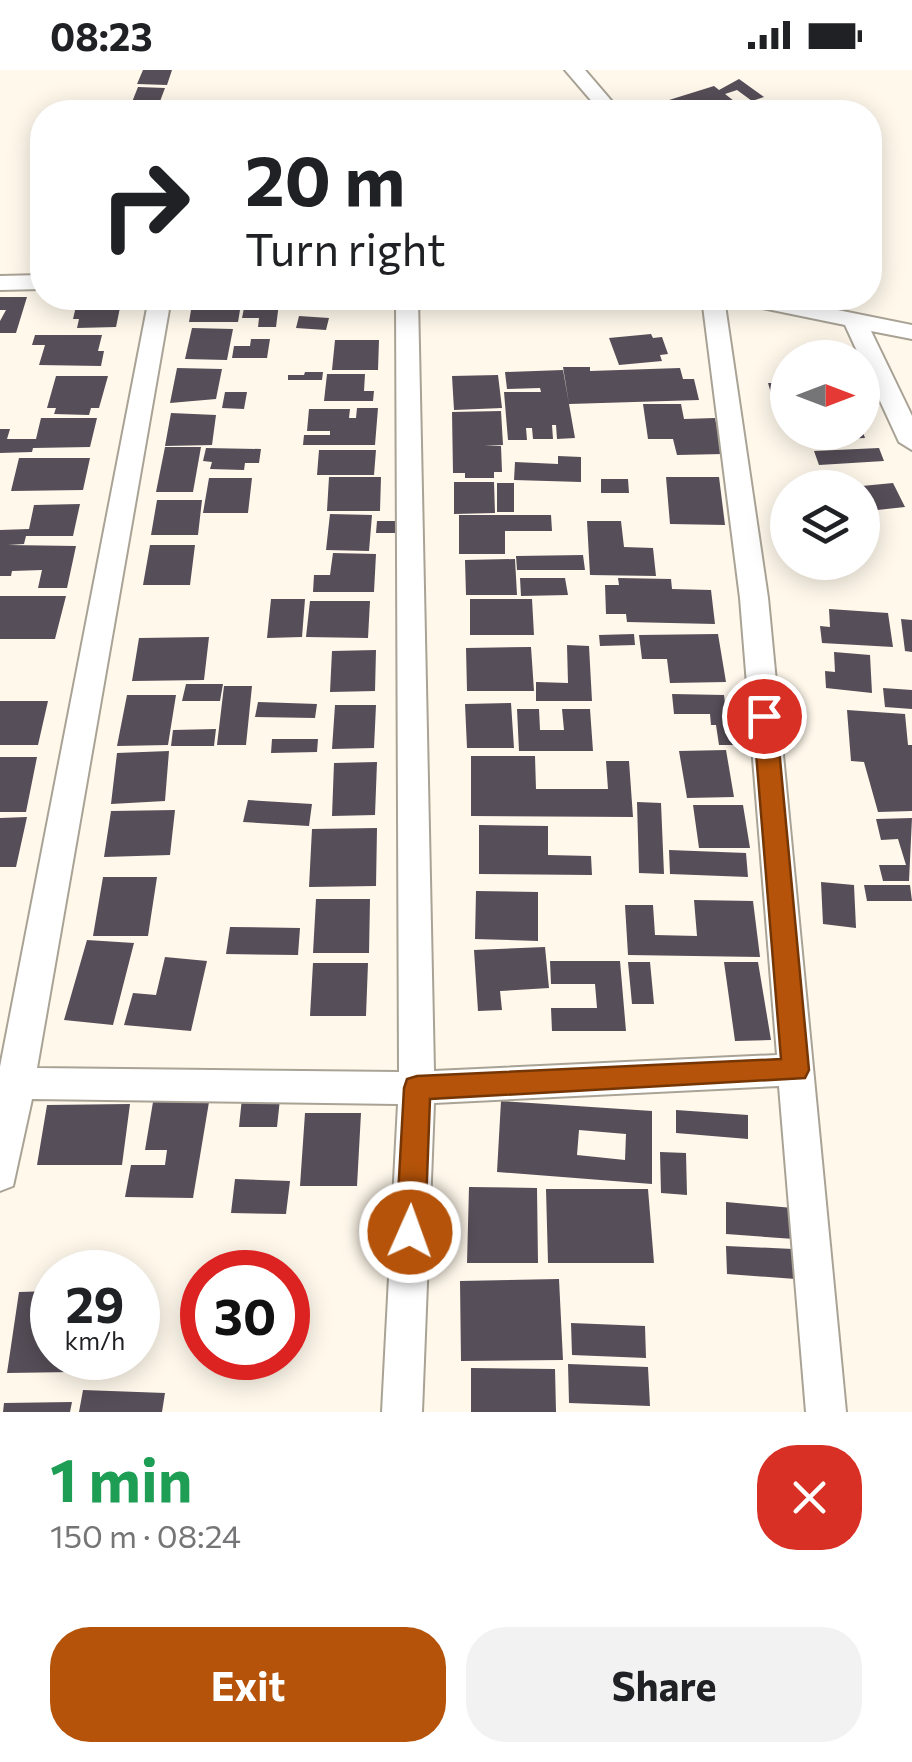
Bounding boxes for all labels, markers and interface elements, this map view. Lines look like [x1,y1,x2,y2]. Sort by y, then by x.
text: 08:23 [50,12,153,59]
text: 20 m [245,135,405,220]
icon: right [80,140,210,270]
text: Turn right [245,220,446,275]
north arrow [770,340,880,450]
map controls [770,340,880,580]
button: layers [770,470,880,580]
pin [722,674,807,759]
icon: arrive [737,689,792,744]
position arrow [358,1180,462,1284]
speed limit sign: 30 [180,1250,310,1380]
text: 29 [65,1272,124,1333]
text: km/h [65,1325,125,1355]
text: 1 min [50,1441,192,1514]
button: close [757,1445,862,1550]
text: 150 m · 08:24 [50,1515,241,1555]
button: Exit [50,1627,446,1742]
button: Share [466,1627,862,1742]

